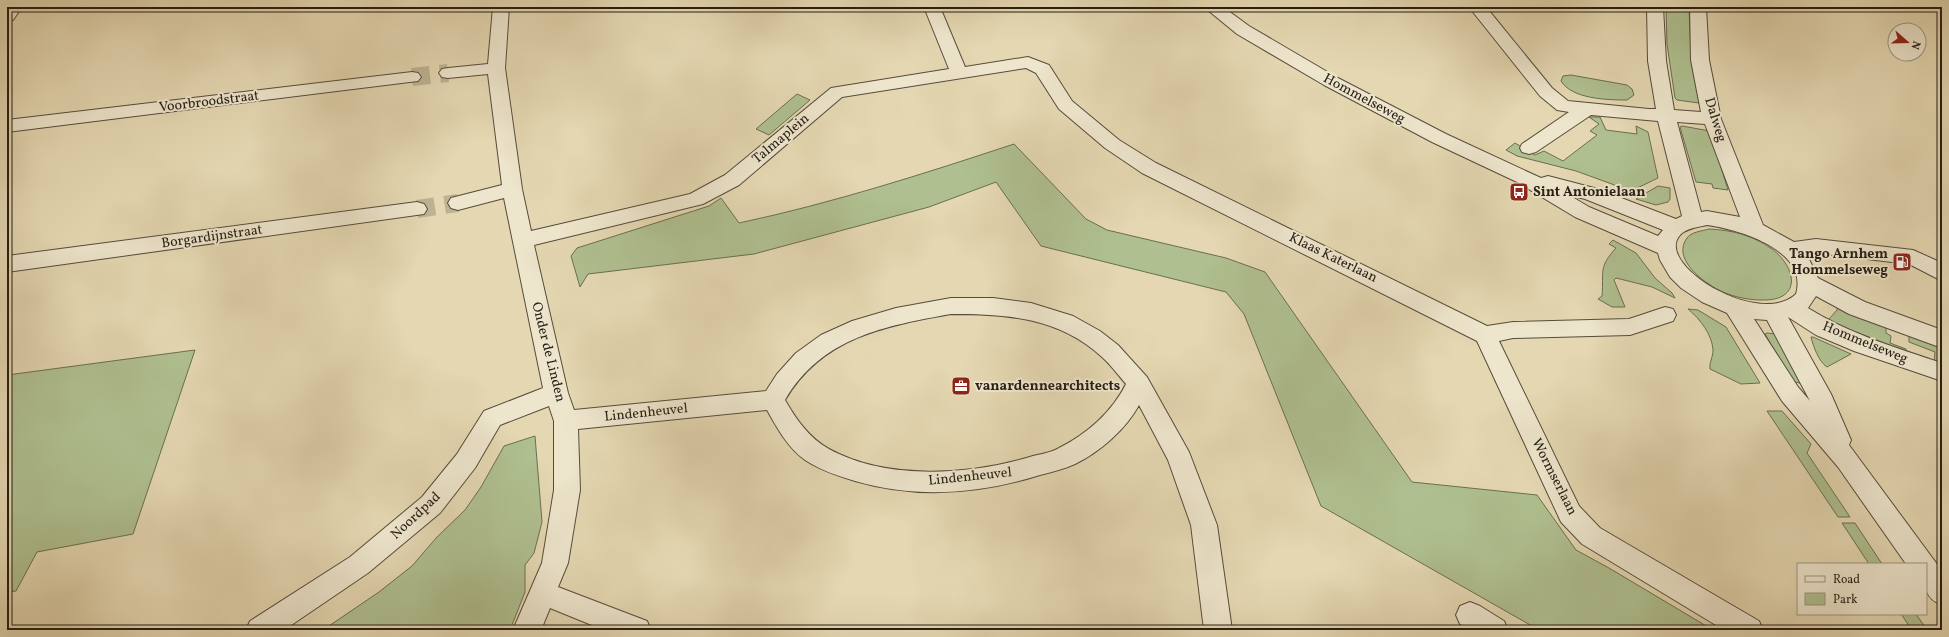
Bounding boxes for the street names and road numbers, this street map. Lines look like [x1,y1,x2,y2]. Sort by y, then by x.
street label: Hommelseweg [1320,69,1408,129]
street label: Voorbroodstraat [158,86,260,118]
street label: Dalweg [1699,95,1731,145]
street label: Talmaplein [748,109,814,169]
street label: Borgardijnstraat [160,221,264,253]
street label: Klaas Katerlaan [1285,228,1381,288]
street label: Onder de Linden [526,300,570,404]
street label: Hommelseweg [1819,317,1911,369]
street label: Lindenheuvel [603,399,689,427]
street label: Wormserlaan [1527,435,1581,519]
street label: Lindenheuvel [927,463,1013,491]
street label: Noordpad [387,488,445,544]

